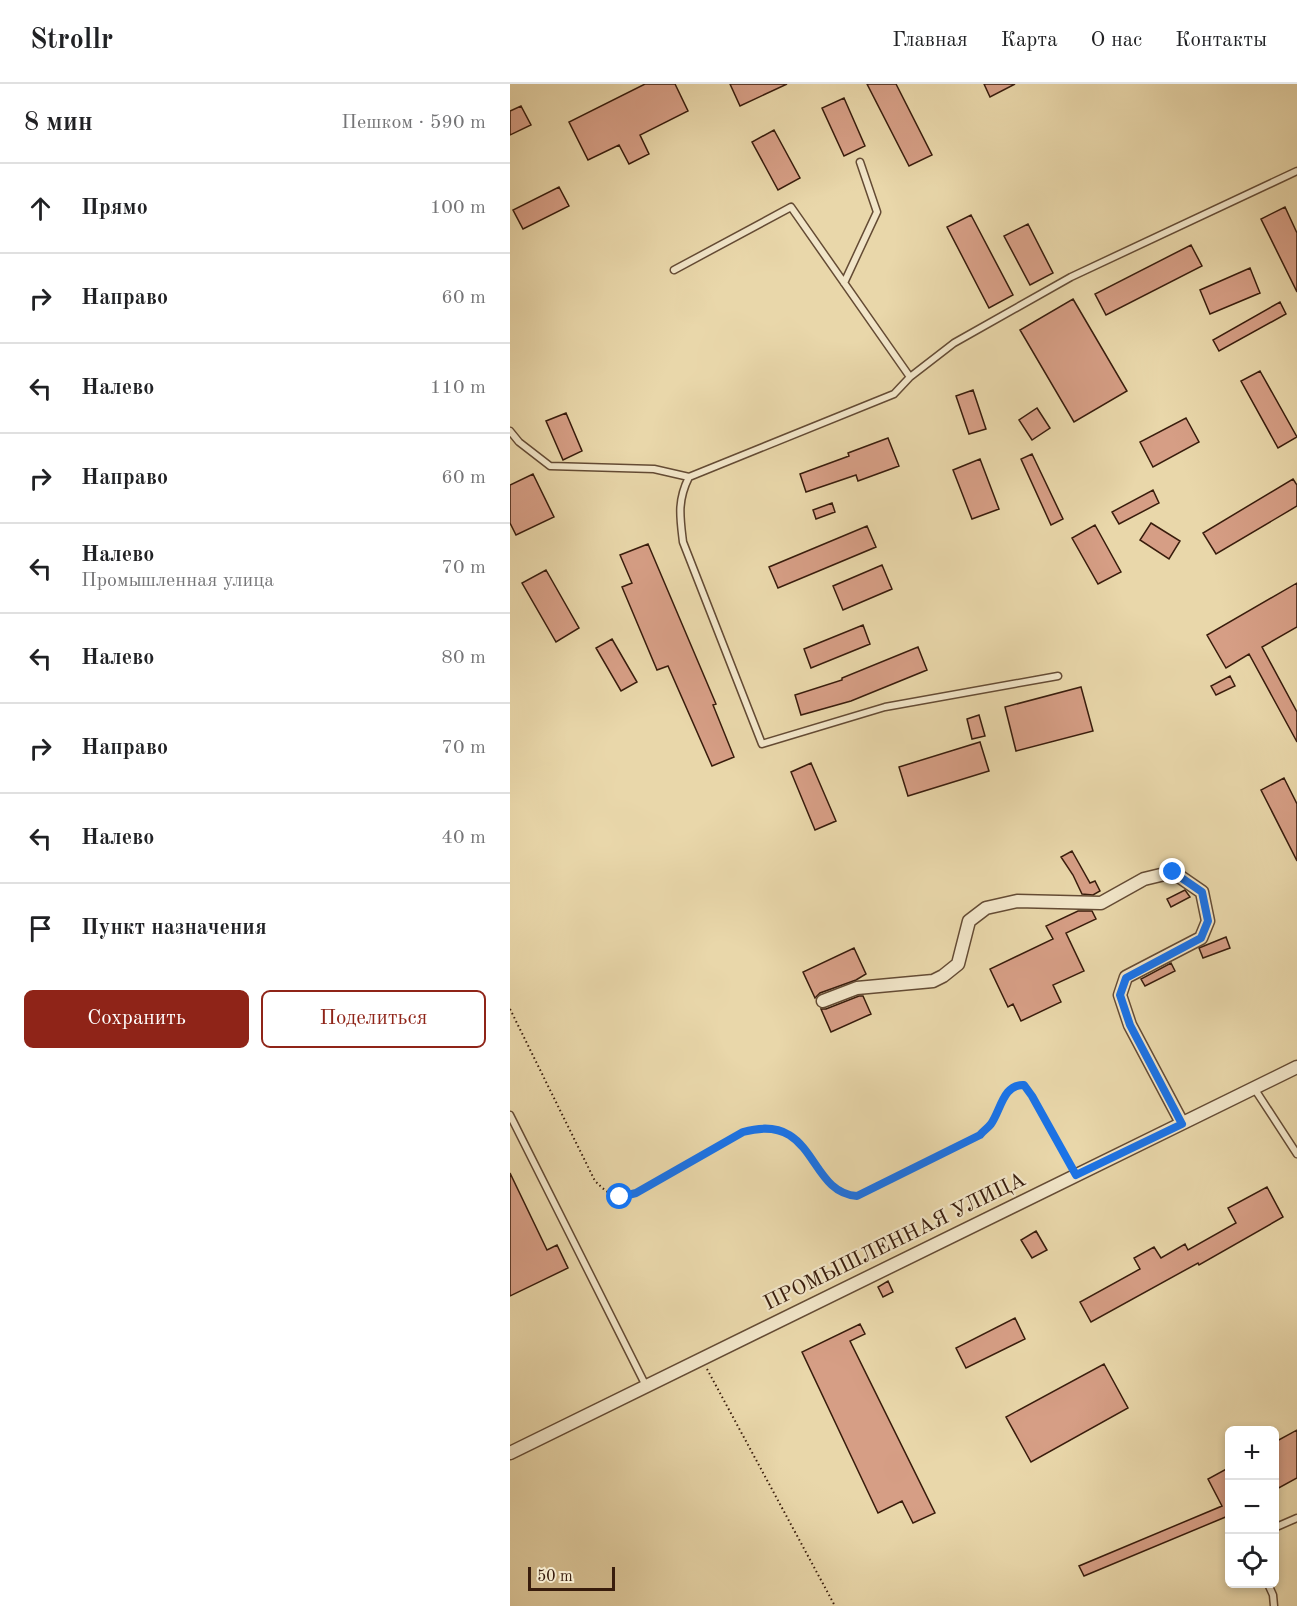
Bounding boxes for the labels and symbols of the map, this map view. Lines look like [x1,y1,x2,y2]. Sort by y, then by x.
route end [1159,858,1185,884]
street label: ПРОМЫШЛЕННАЯ УЛИЦА [761,1169,1029,1315]
route start [606,1183,632,1209]
scale bar [528,1564,615,1592]

